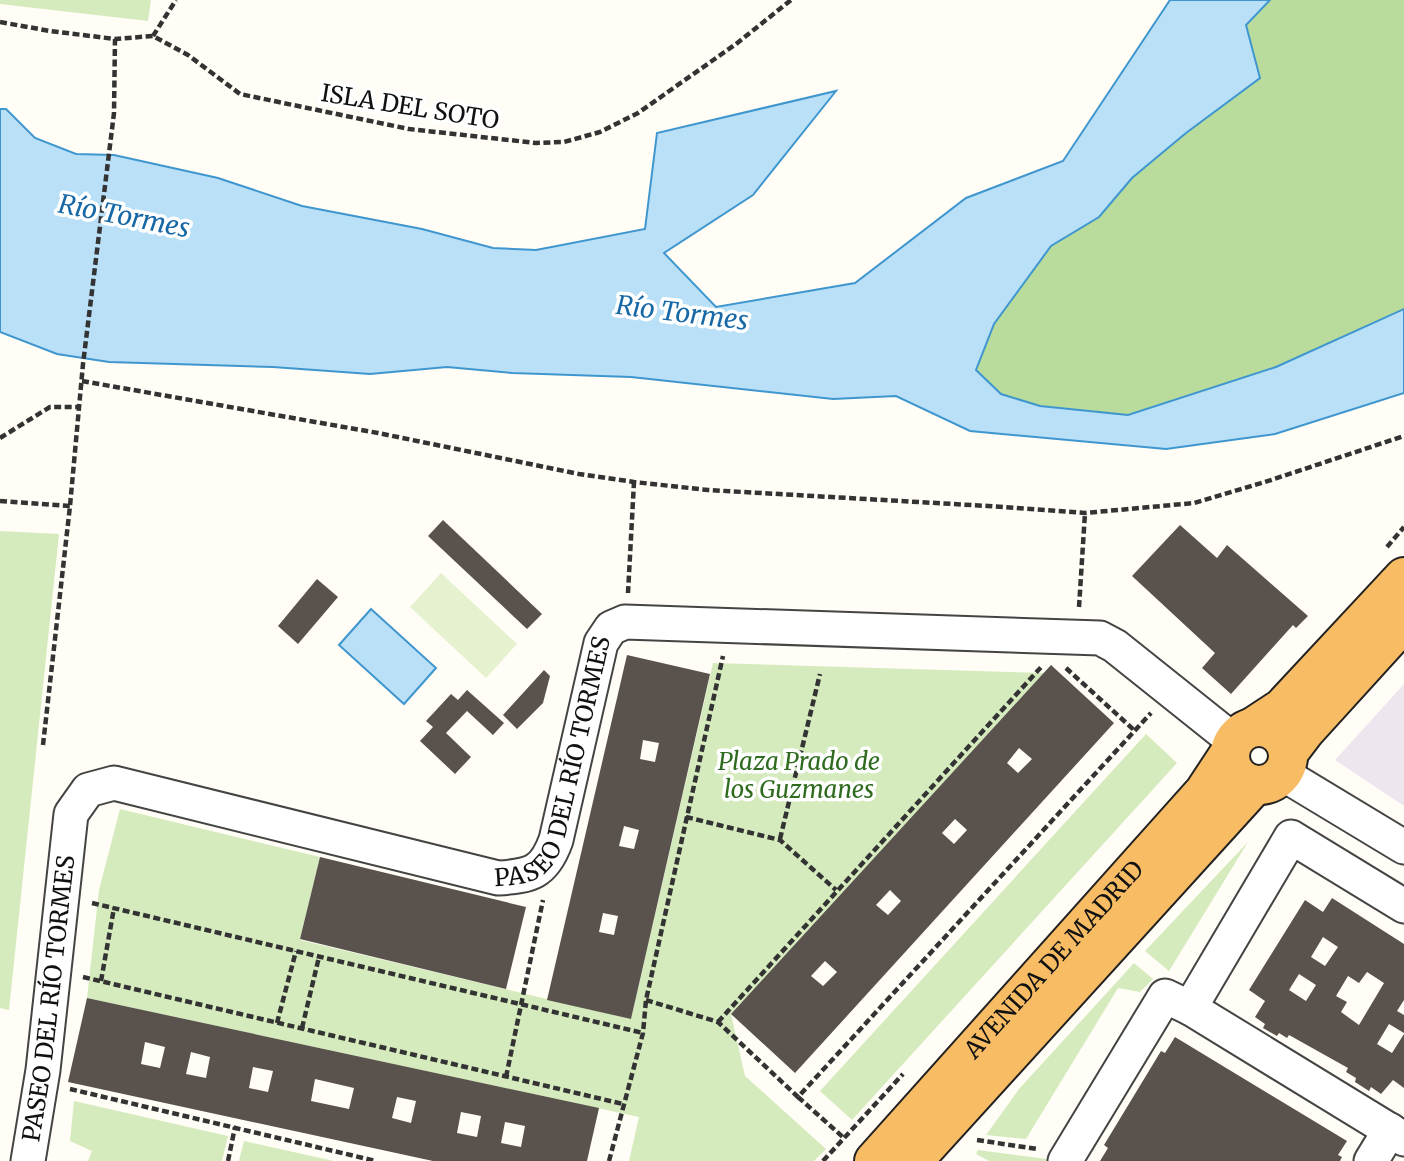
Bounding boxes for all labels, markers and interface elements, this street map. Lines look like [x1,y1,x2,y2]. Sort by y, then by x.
street label: ISLA DEL SOTO [319,77,501,136]
water label: Río Tormes [56,187,193,244]
water label: Río Tormes [614,288,750,337]
street label: PASEO DEL RÍO TORMES [493,633,617,893]
park label: Plaza Prado de los Guzmanes [718,746,880,805]
street label: PASEO DEL RÍO TORMES [15,854,81,1144]
street label: AVENIDA DE MADRID [956,854,1150,1066]

